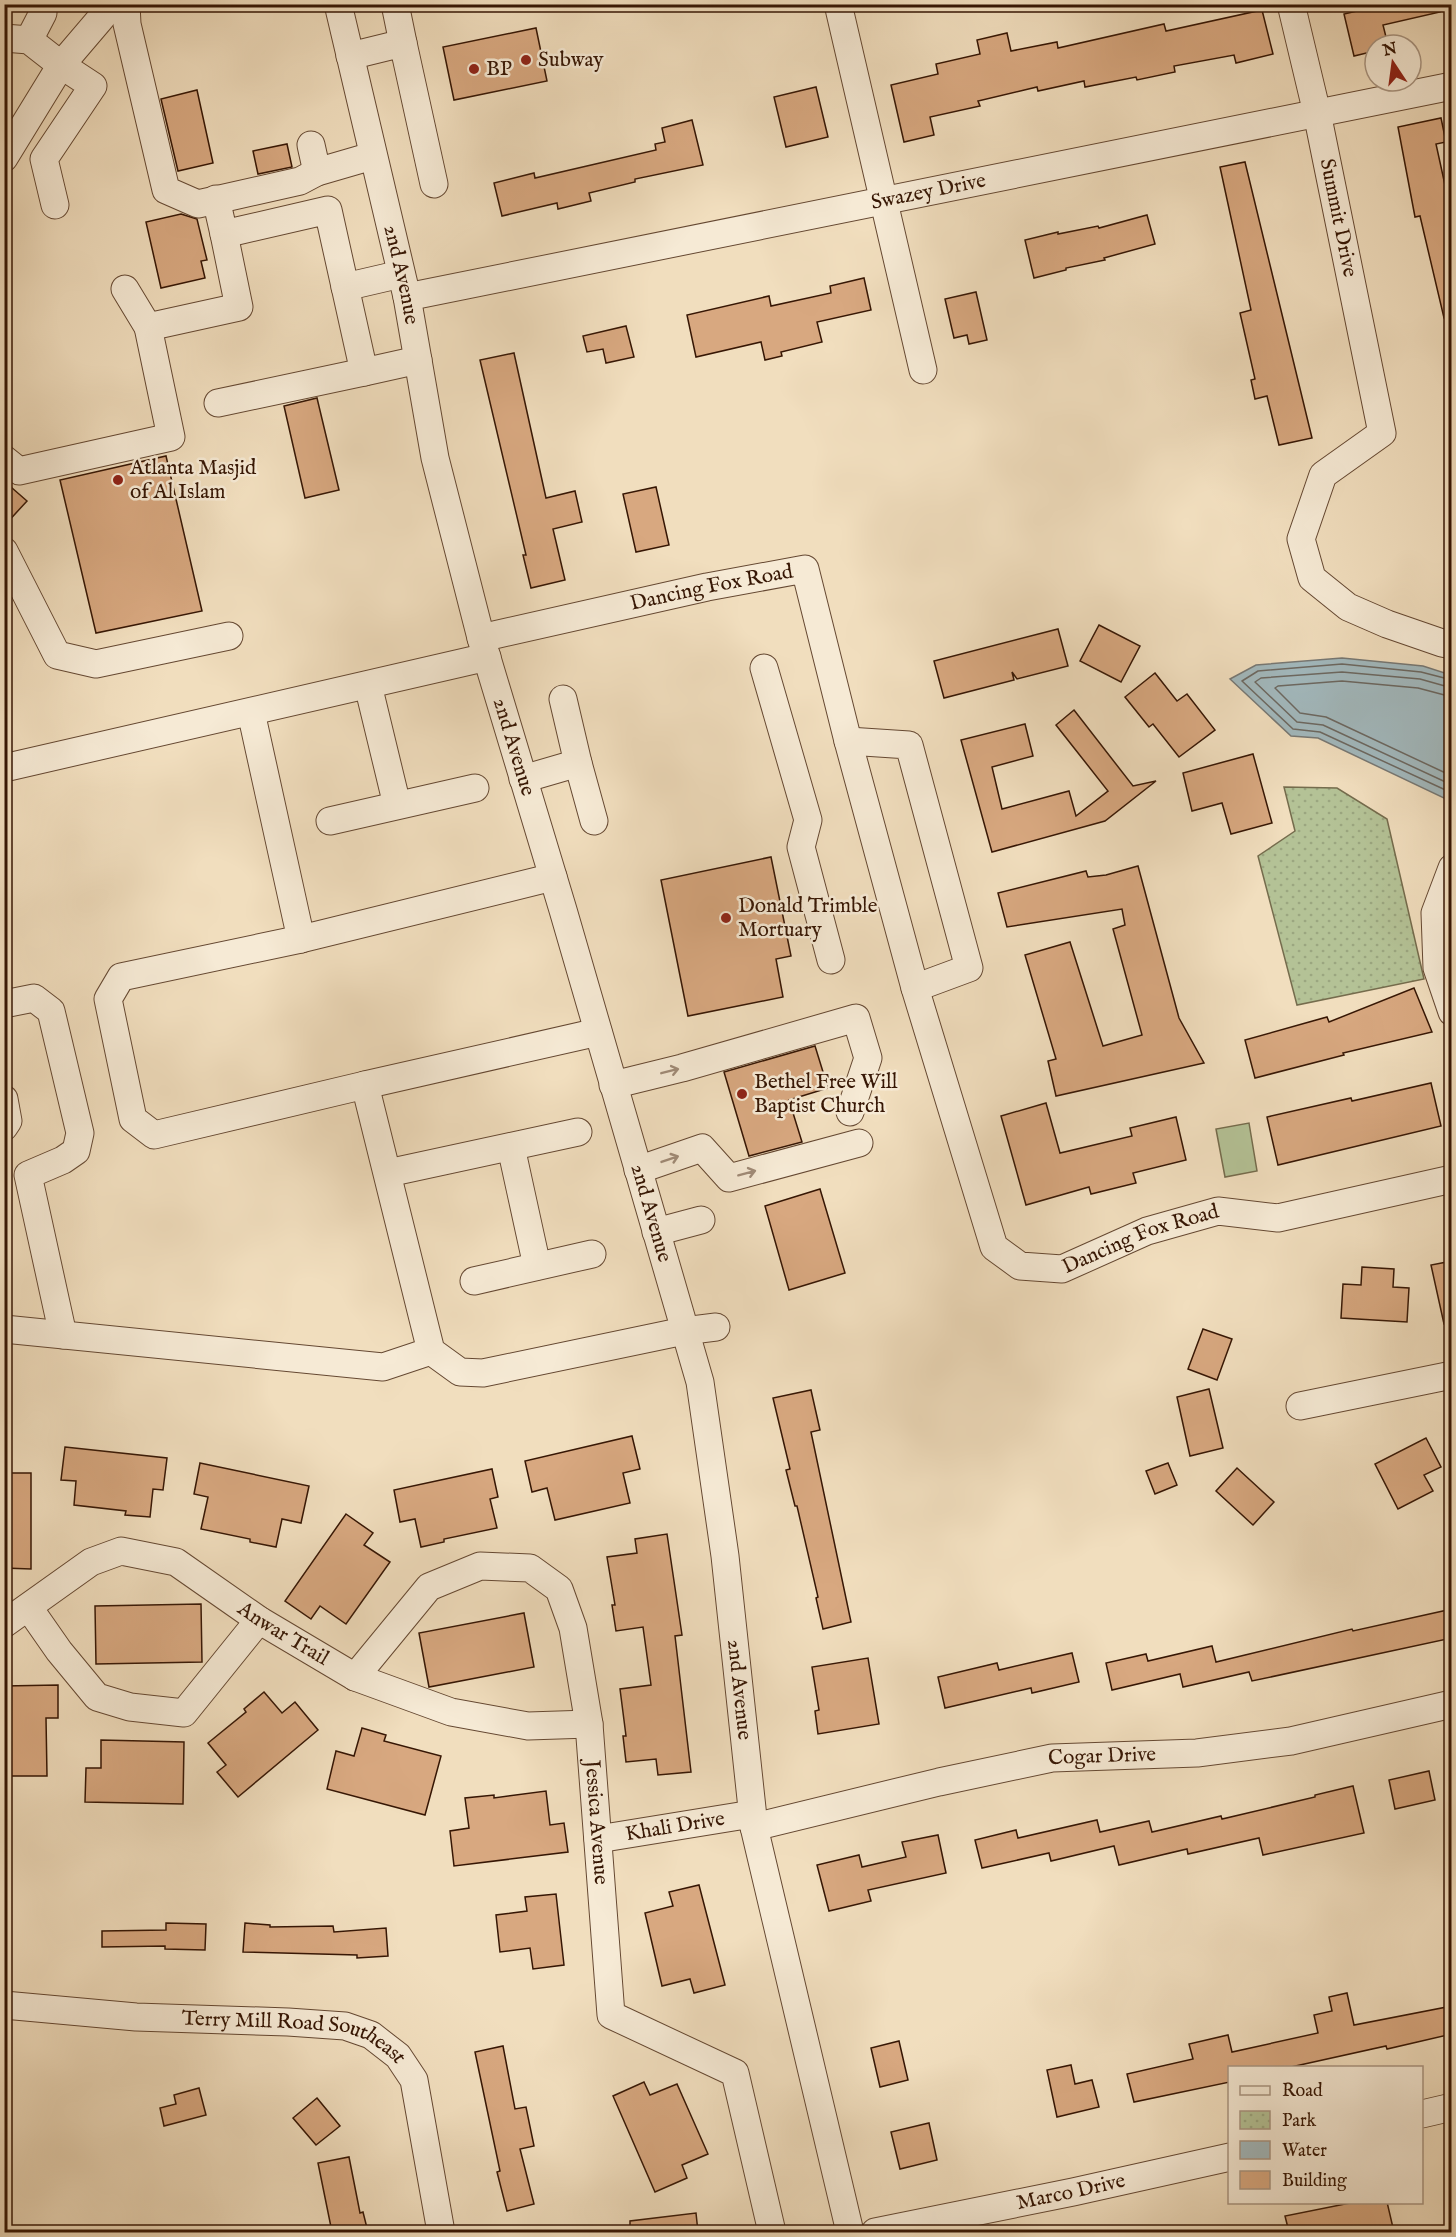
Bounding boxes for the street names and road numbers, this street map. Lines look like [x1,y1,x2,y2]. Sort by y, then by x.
street label: Summit Drive [1313,156,1364,280]
street label: Swazey Drive [869,167,989,216]
street label: 2nd Avenue [377,222,425,327]
street label: Dancing Fox Road [627,558,796,617]
street label: 2nd Avenue [486,695,541,800]
street label: 2nd Avenue [624,1161,678,1266]
street label: Dancing Fox Road [1058,1198,1223,1281]
street label: Anwar Trail [231,1595,334,1672]
street label: 2nd Avenue [721,1638,758,1742]
street label: Cogar Drive [1048,1741,1157,1772]
street label: Jessica Avenue [578,1757,615,1886]
street label: Khali Drive [623,1805,727,1848]
street label: Terry Mill Road Southeast [181,2005,413,2069]
street label: Marco Drive [1014,2167,1128,2217]

